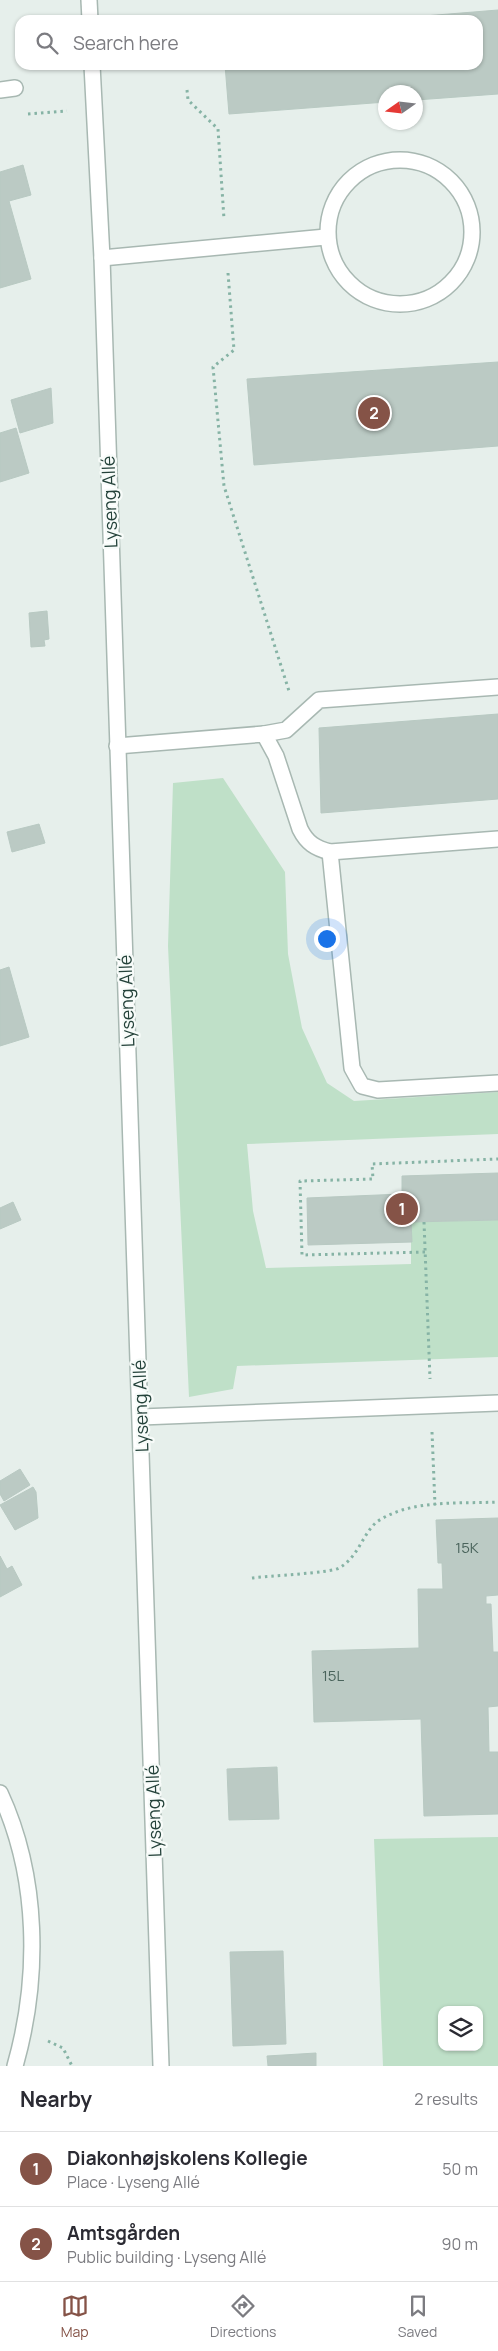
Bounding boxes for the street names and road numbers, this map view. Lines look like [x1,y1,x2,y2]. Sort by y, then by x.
street label: Lyseng Allé [95,455,123,549]
street label: Lyseng Allé [112,954,140,1048]
street label: Lyseng Allé [126,1359,154,1453]
street label: Lyseng Allé [139,1764,167,1858]

